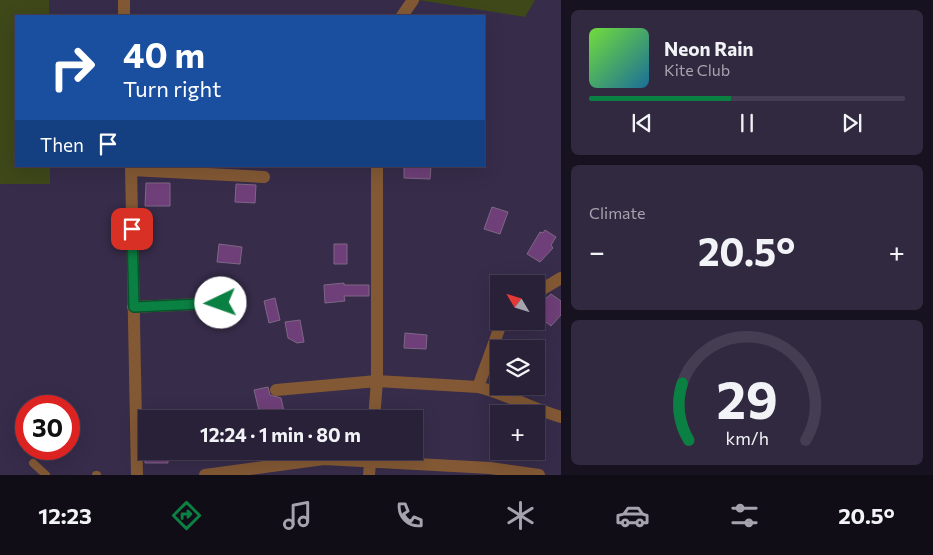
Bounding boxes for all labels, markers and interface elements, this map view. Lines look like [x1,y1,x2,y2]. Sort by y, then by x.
text: 40 m [123,32,205,75]
icon: right [40,35,105,100]
text: Neon Rain [664,37,754,60]
text: Kite Club [664,60,730,79]
text: Turn right [123,75,221,102]
icon: previous [628,109,656,137]
icon: pause [733,109,761,137]
icon: next [838,109,866,137]
icon: arrive [94,130,122,158]
text: Then [40,133,84,156]
text: Climate [589,203,645,222]
pin [111,208,153,250]
icon: arrive [118,215,146,243]
text: 20.5° [698,227,795,274]
text: − [589,234,605,268]
text: + [889,234,905,268]
north arrow [490,275,545,330]
map controls [490,275,545,460]
position arrow [194,276,246,328]
button: layers [490,340,545,395]
text: 29 [716,366,778,430]
speed limit sign: 30 [15,395,80,460]
button: + [490,405,545,460]
text: 12:24 · 1 min · 80 m [200,423,361,446]
text: km/h [725,427,769,449]
icon: directions [169,498,204,533]
icon: music [280,498,315,533]
icon: phone [392,498,427,533]
icon: climate [503,498,538,533]
icon: car [615,498,650,533]
icon: filters [727,498,762,533]
text: 12:23 [38,502,92,529]
text: 20.5° [838,502,895,529]

